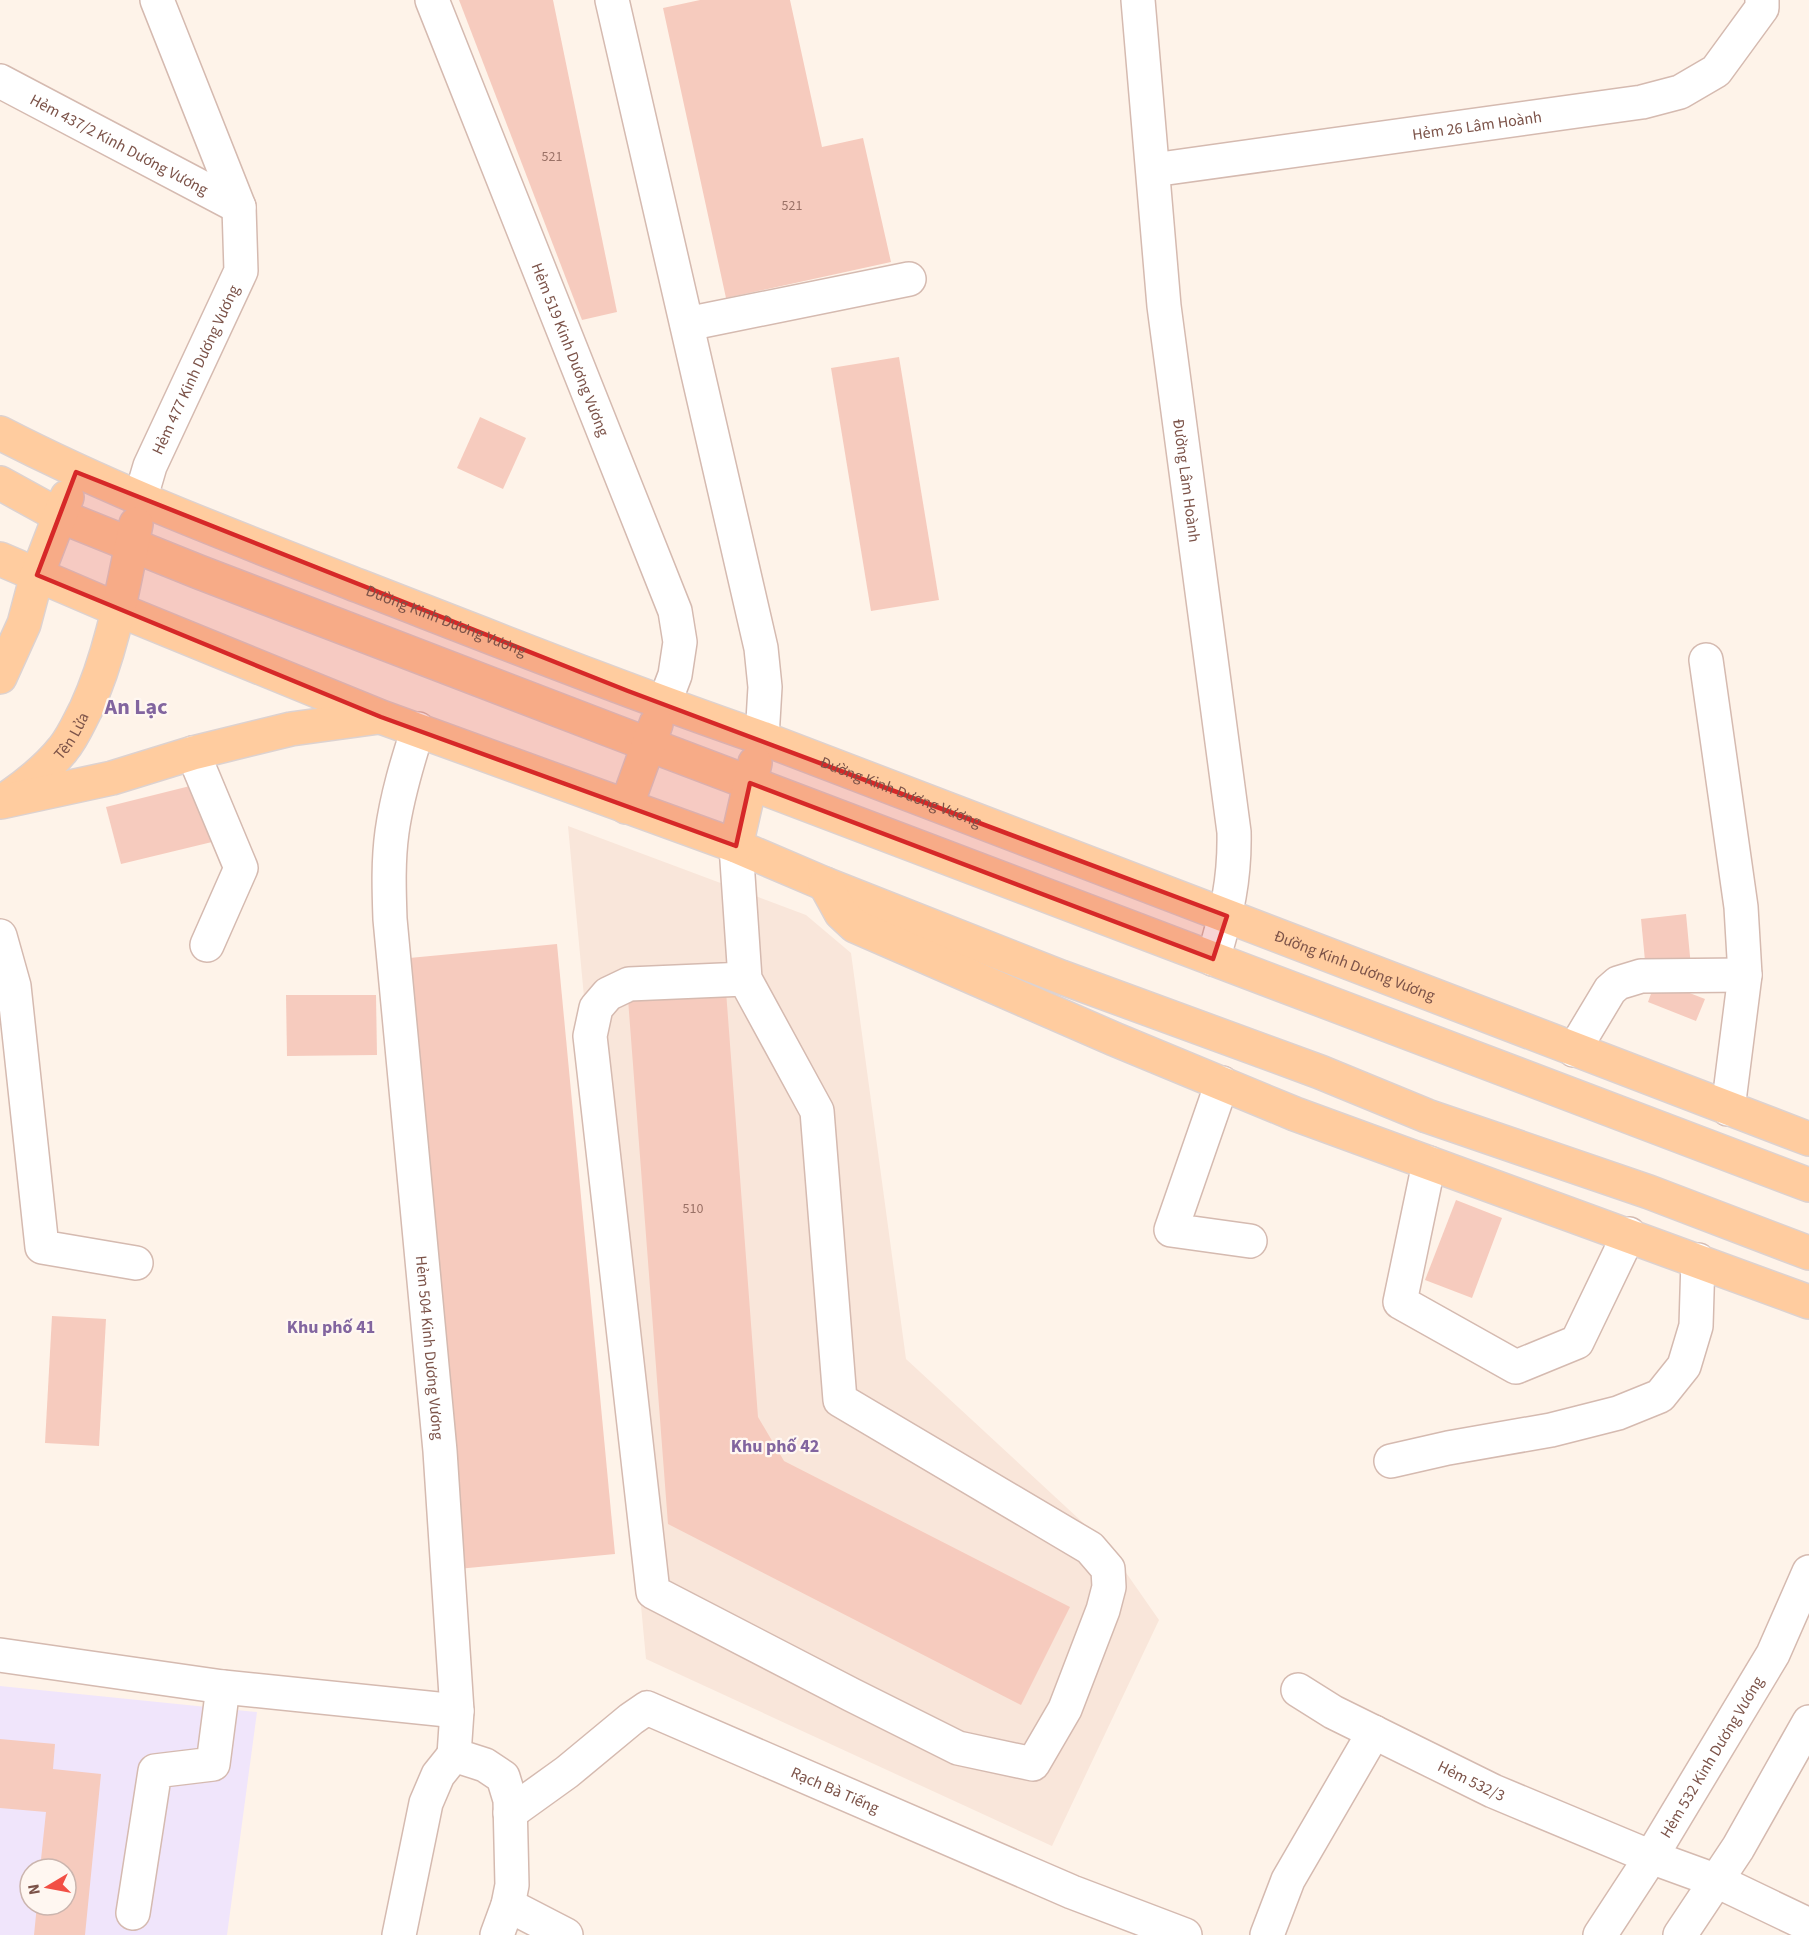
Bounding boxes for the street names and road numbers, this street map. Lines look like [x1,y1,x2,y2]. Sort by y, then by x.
street label: Hẻm 437/2 Kinh Dương Vương [26,89,212,201]
street label: Hẻm 26 Lâm Hoành [1411,106,1543,146]
street label: Hẻm 519 Kinh Dương Vương [526,260,614,440]
street label: Hẻm 477 Kinh Dương Vương [147,281,245,458]
street label: Đường Lâm Hoành [1167,417,1205,544]
street label: Đường Kinh Dương Vương [362,580,529,662]
street label: Tên Lửa [49,709,95,765]
street label: Đường Kinh Dương Vương [817,751,984,833]
street label: Đường Kinh Dương Vương [1271,925,1438,1007]
street label: Hẻm 504 Kinh Dương Vương [410,1255,449,1441]
street label: Hẻm 532 Kinh Dương Vương [1655,1672,1769,1842]
street label: Hẻm 532/3 [1434,1756,1508,1807]
street label: Rạch Bà Tiếng [787,1762,883,1819]

